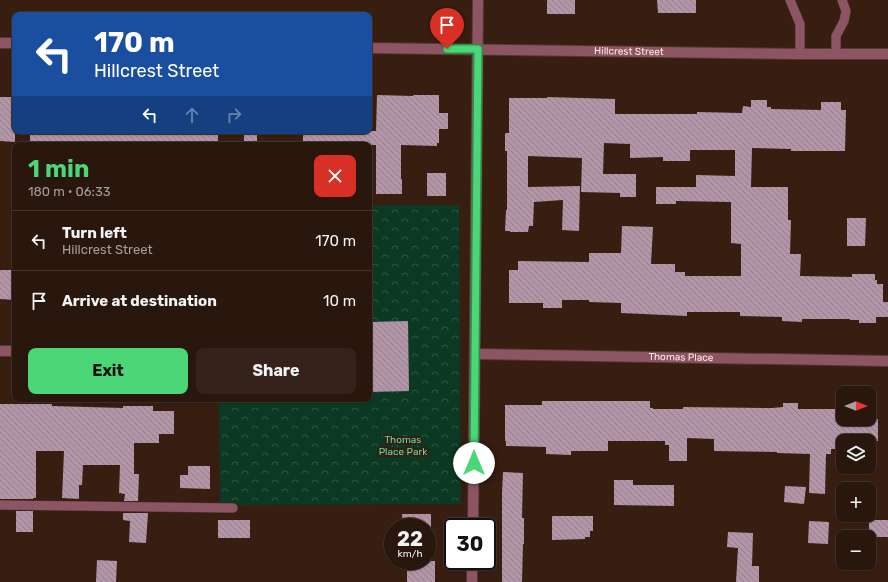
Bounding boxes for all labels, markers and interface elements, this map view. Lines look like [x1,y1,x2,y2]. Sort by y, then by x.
pin [430,8,464,49]
icon: arrive [436,14,458,36]
text: 170 m [94,26,175,59]
icon: left [28,28,80,80]
street label: Hillcrest Street [594,45,664,58]
text: Hillcrest Street [94,60,219,82]
icon: left [139,104,161,126]
icon: ahead [181,104,203,126]
icon: right [223,104,245,126]
text: 1 min [28,155,89,183]
button: close [314,155,356,197]
text: 180 m · 06:33 [28,184,111,199]
text: Turn left [62,224,127,242]
icon: left [28,230,50,252]
text: 170 m [315,232,356,250]
text: Hillcrest Street [62,242,153,257]
icon: arrive [28,290,50,312]
text: Arrive at destination [62,292,217,310]
text: 10 m [323,292,356,310]
button: Exit [28,348,188,394]
button: Share [196,348,356,394]
street label: Thomas Place [648,351,714,364]
north arrow [836,386,876,426]
map controls [836,386,876,570]
park label: Thomas Place Park [379,434,428,458]
button: layers [836,434,876,474]
position arrow [453,442,495,484]
button: + [836,482,876,522]
speed limit sign: 30 [444,518,496,570]
text: 22 [397,527,423,551]
button: − [836,530,876,570]
text: km/h [398,548,422,560]

